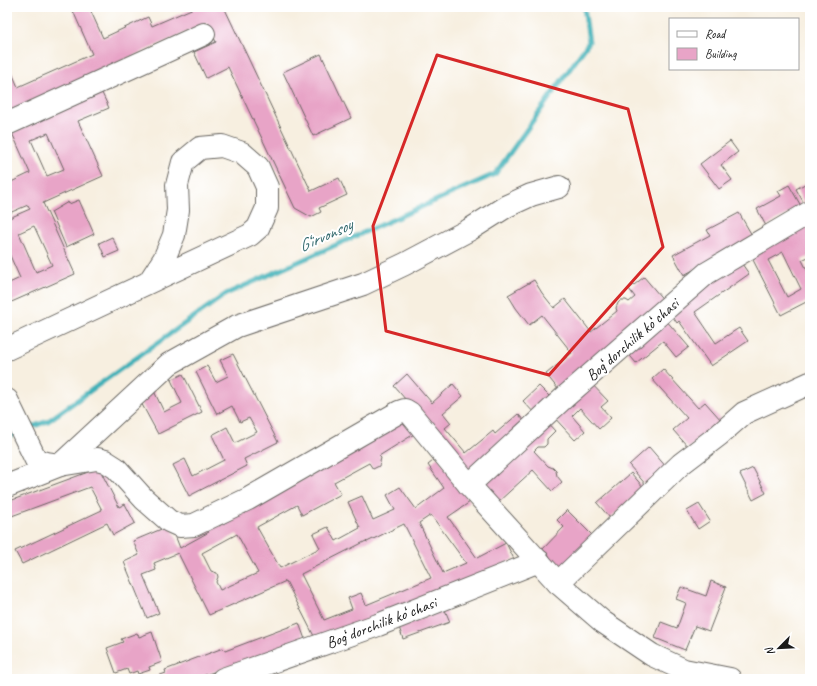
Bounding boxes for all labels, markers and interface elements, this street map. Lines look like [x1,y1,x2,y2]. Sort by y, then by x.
legend [669,18,799,70]
text: Road [705,26,727,42]
text: Building [705,46,737,62]
water label: G‘irvonsoy [295,213,358,257]
street label: Bogʻdorchilik koʻchasi [582,293,685,385]
street label: Bogʻdorchilik koʻchasi [323,592,441,653]
north arrow [759,628,799,668]
text: N [761,644,778,658]

